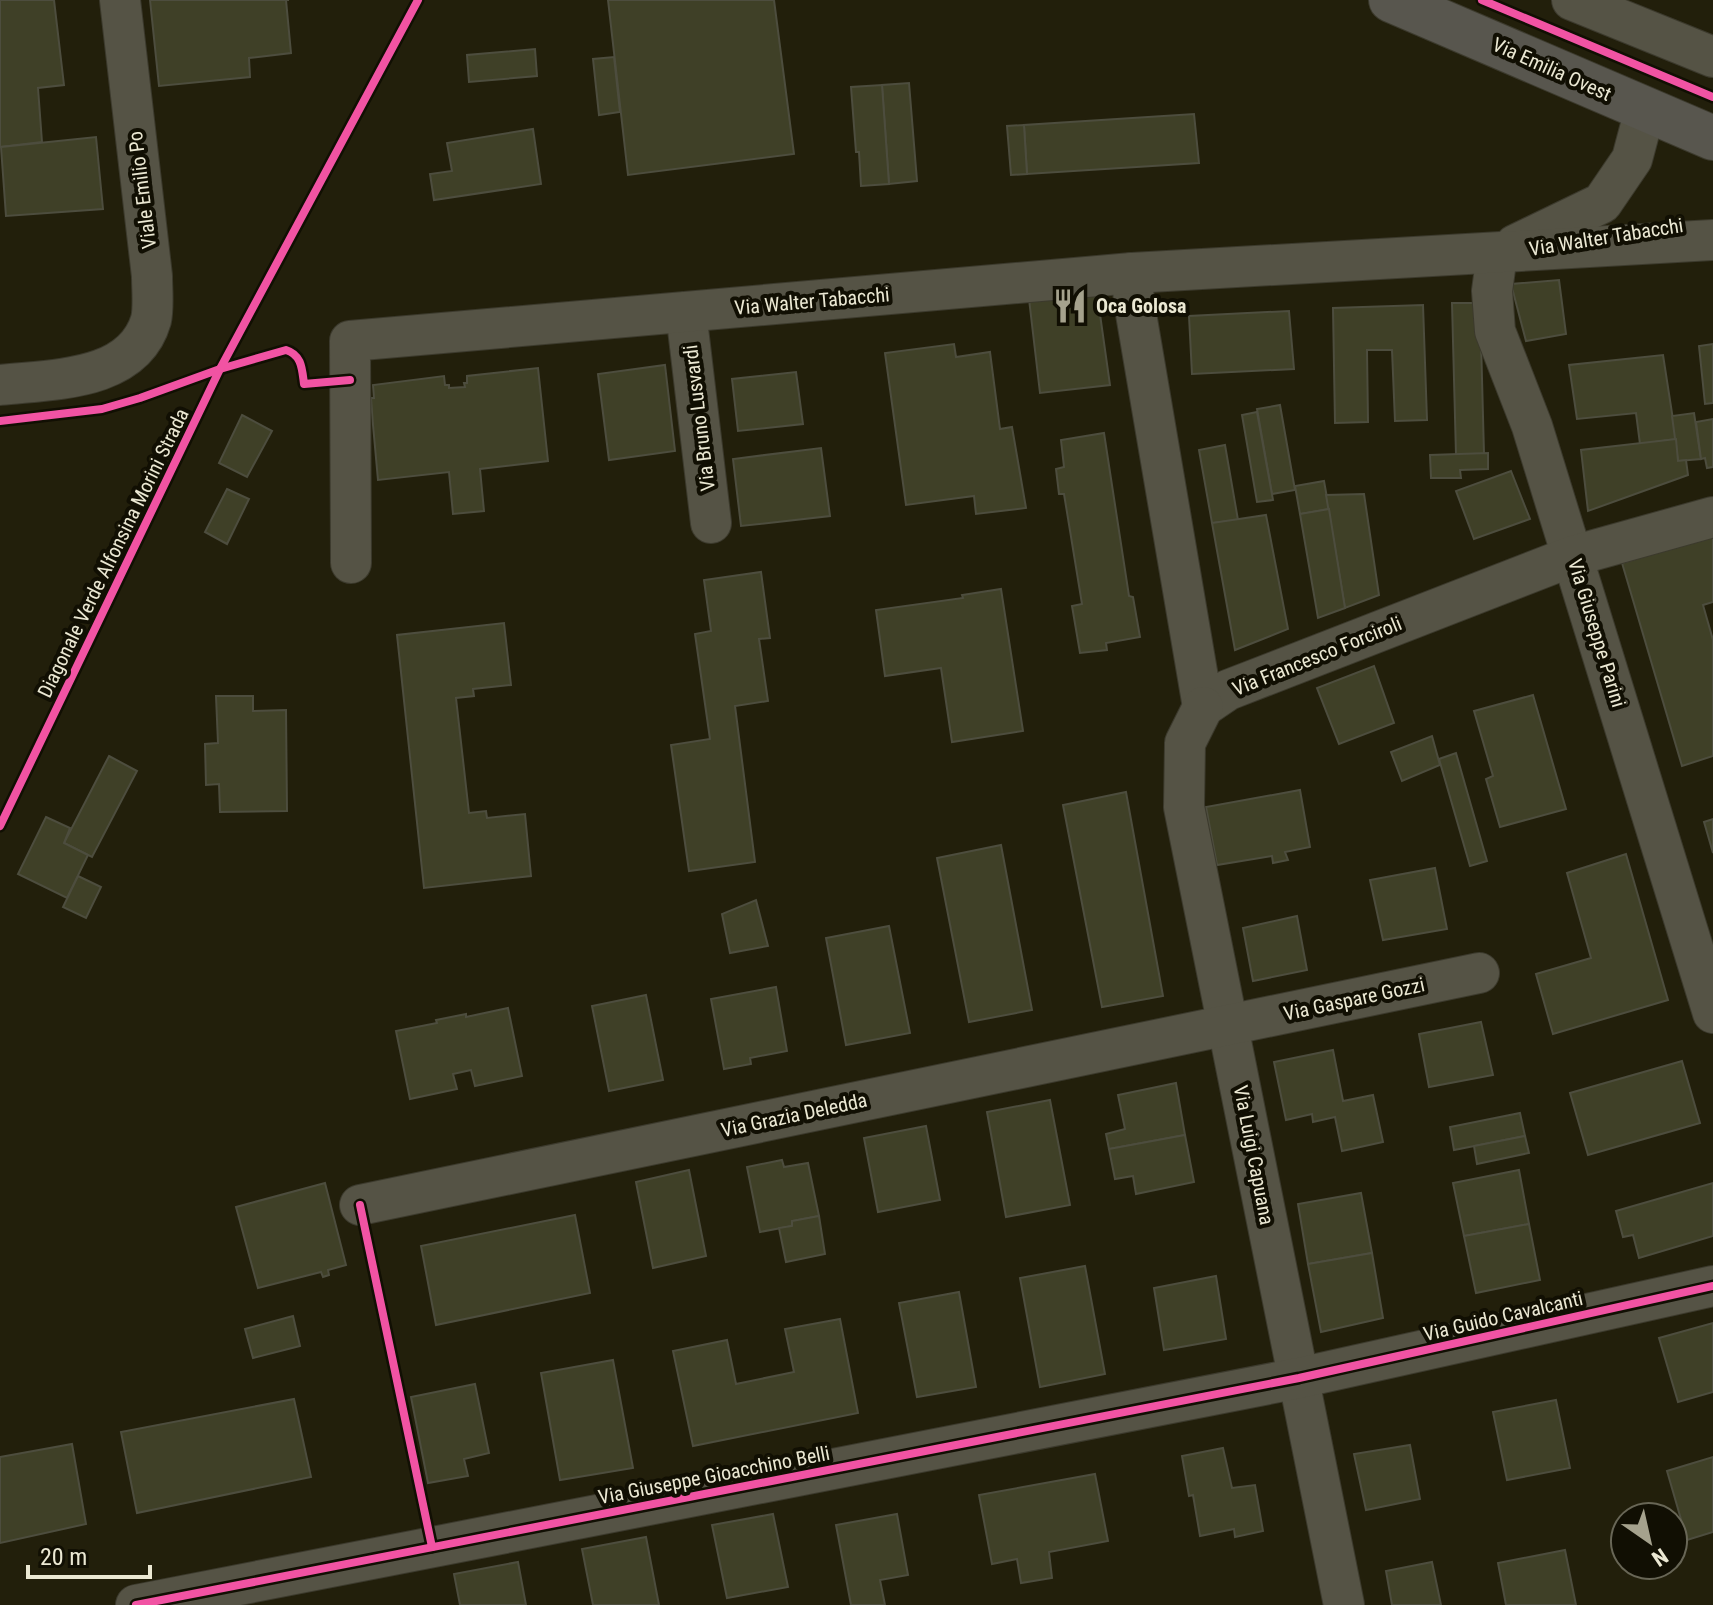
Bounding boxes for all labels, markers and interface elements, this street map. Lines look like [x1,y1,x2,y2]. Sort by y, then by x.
street label: Via Emilia Ovest [1489,32,1615,106]
street label: Viale Emilio Po [123,130,161,250]
street label: Via Walter Tabacchi [1527,213,1685,261]
street label: Via Walter Tabacchi [733,282,891,320]
restaurant icon: Oca Golosa [1051,287,1089,325]
place label: Oca Golosa [1096,294,1186,318]
street label: Via Bruno Lusvardi [678,343,720,493]
street label: Diagonale Verde Alfonsina Morini Strada [32,404,194,702]
street label: Via Giuseppe Parini [1563,556,1631,710]
street label: Via Francesco Forciroli [1229,611,1405,701]
street label: Via Gaspare Gozzi [1281,972,1427,1026]
street label: Via Luigi Capuana [1229,1083,1279,1227]
street label: Via Grazia Deledda [719,1088,869,1142]
street label: Via Guido Cavalcanti [1421,1286,1585,1346]
street label: Via Giuseppe Gioacchino Belli [596,1441,832,1509]
north arrow [1609,1501,1689,1581]
scale bar [28,1529,150,1579]
text: 20 m [40,1543,87,1571]
text: N [1647,1543,1672,1571]

